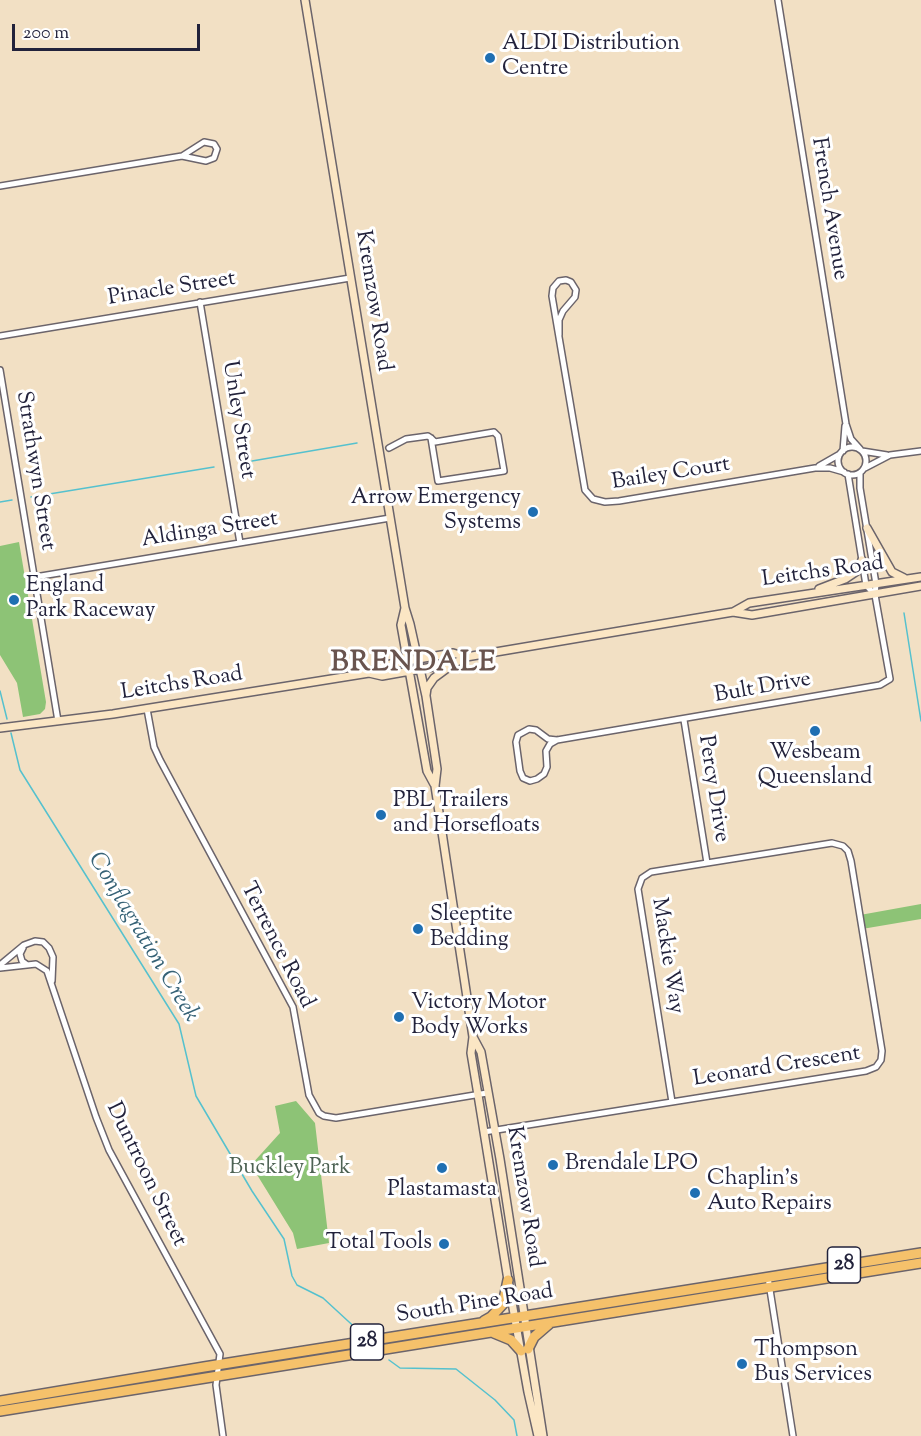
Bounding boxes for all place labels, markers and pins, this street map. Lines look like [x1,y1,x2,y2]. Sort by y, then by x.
place label: ALDI Distribution Centre [502,32,680,84]
marker: ALDI Distribution Centre [483,51,497,65]
place label: Arrow Emergency Systems [351,486,521,538]
marker: Arrow Emergency Systems [526,505,540,519]
place label: England Park Raceway [26,574,155,626]
marker: England Park Raceway [7,593,21,607]
marker: Wesbeam Queensland [808,724,822,738]
place label: Wesbeam Queensland [758,741,872,792]
place label: PBL Trailers and Horsefloats [393,789,540,840]
marker: PBL Trailers and Horsefloats [374,808,388,822]
place label: Sleeptite Bedding [430,903,513,954]
marker: Sleeptite Bedding [411,922,425,936]
place label: Victory Motor Body Works [411,991,546,1042]
marker: Victory Motor Body Works [392,1010,406,1024]
place label: Brendale LPO [565,1152,698,1178]
marker: Brendale LPO [546,1158,560,1172]
marker: Plastamasta [435,1161,449,1175]
place label: Chaplin's Auto Repairs [707,1167,832,1218]
place label: Plastamasta [387,1178,497,1204]
marker: Chaplin's Auto Repairs [688,1186,702,1200]
place label: Total Tools [326,1231,432,1257]
marker: Total Tools [437,1237,451,1251]
place label: Thompson Bus Services [754,1338,872,1390]
marker: Thompson Bus Services [735,1357,749,1371]

